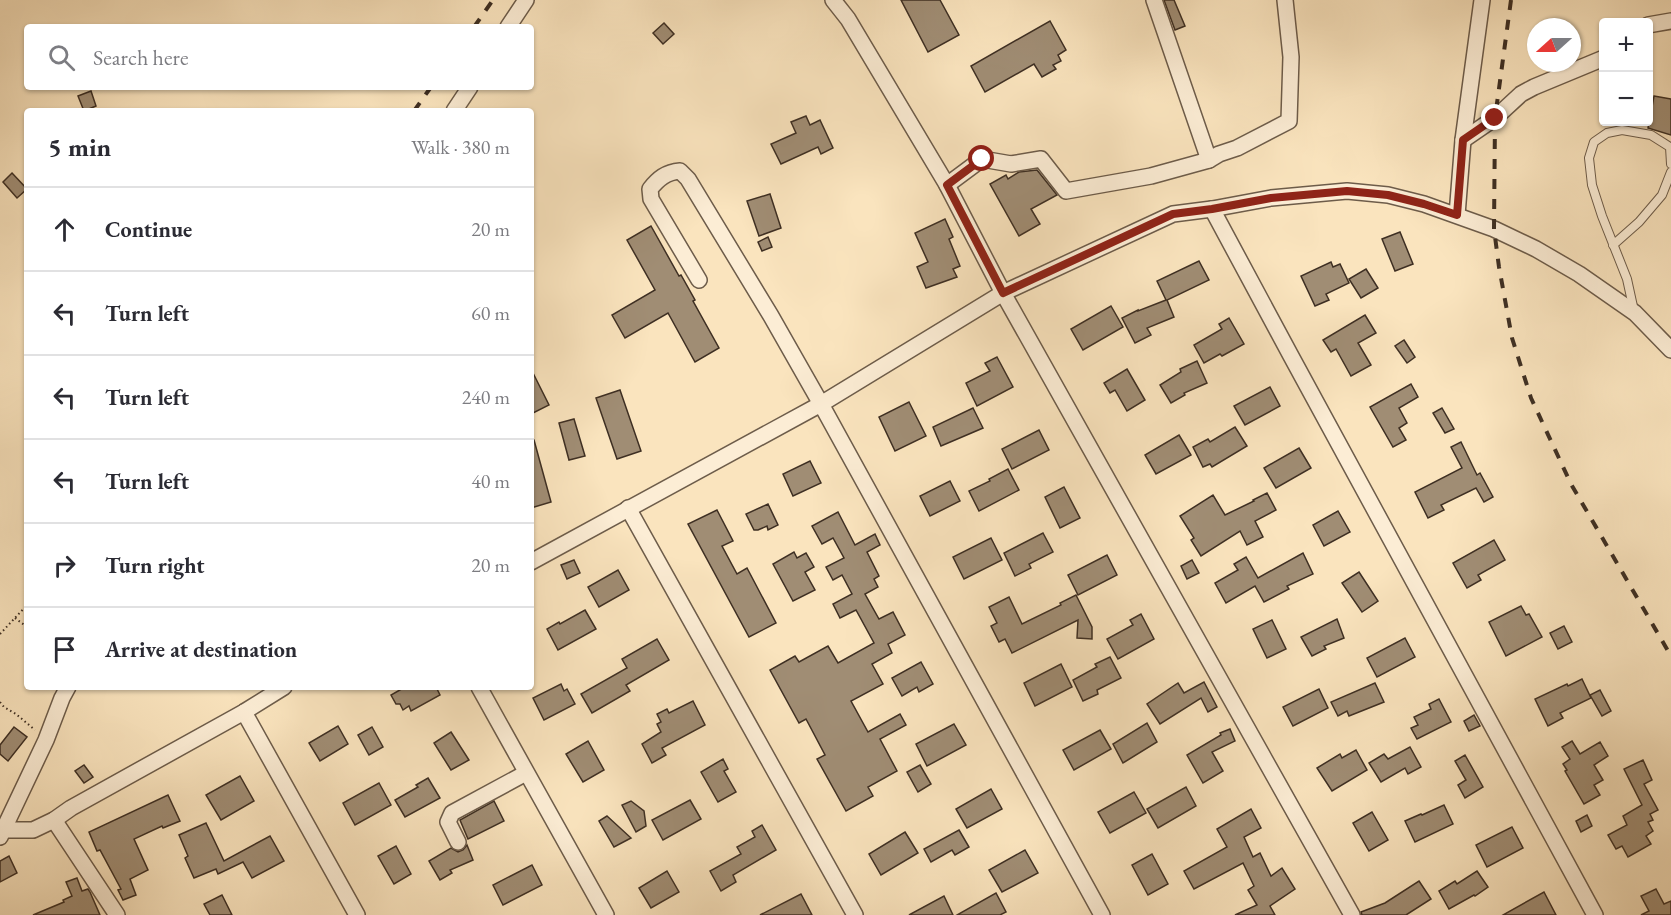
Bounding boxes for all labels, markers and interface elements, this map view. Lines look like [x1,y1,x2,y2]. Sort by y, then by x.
north arrow [1527,18,1581,72]
map controls [1599,18,1653,126]
button: + [1599,18,1653,72]
search box [24,24,534,90]
icon: search [45,41,78,74]
text: Search here [93,43,188,72]
button: − [1599,72,1653,126]
route end [1481,104,1507,130]
text: 5 min [48,130,111,164]
text: Walk · 380 m [411,134,510,160]
route start [968,145,994,171]
icon: ahead [48,213,81,246]
text: Continue [105,215,192,244]
text: 20 m [471,216,510,242]
icon: left [48,297,81,330]
text: Turn left [105,299,189,328]
text: 60 m [471,300,510,326]
icon: left [48,381,81,414]
text: Turn left [105,383,189,412]
text: 240 m [462,384,510,410]
icon: left [48,465,81,498]
text: Turn left [105,467,189,496]
text: 40 m [471,468,510,494]
icon: right [48,549,81,582]
text: Turn right [105,551,204,580]
text: 20 m [471,552,510,578]
icon: arrive [48,633,81,666]
text: Arrive at destination [105,635,297,664]

